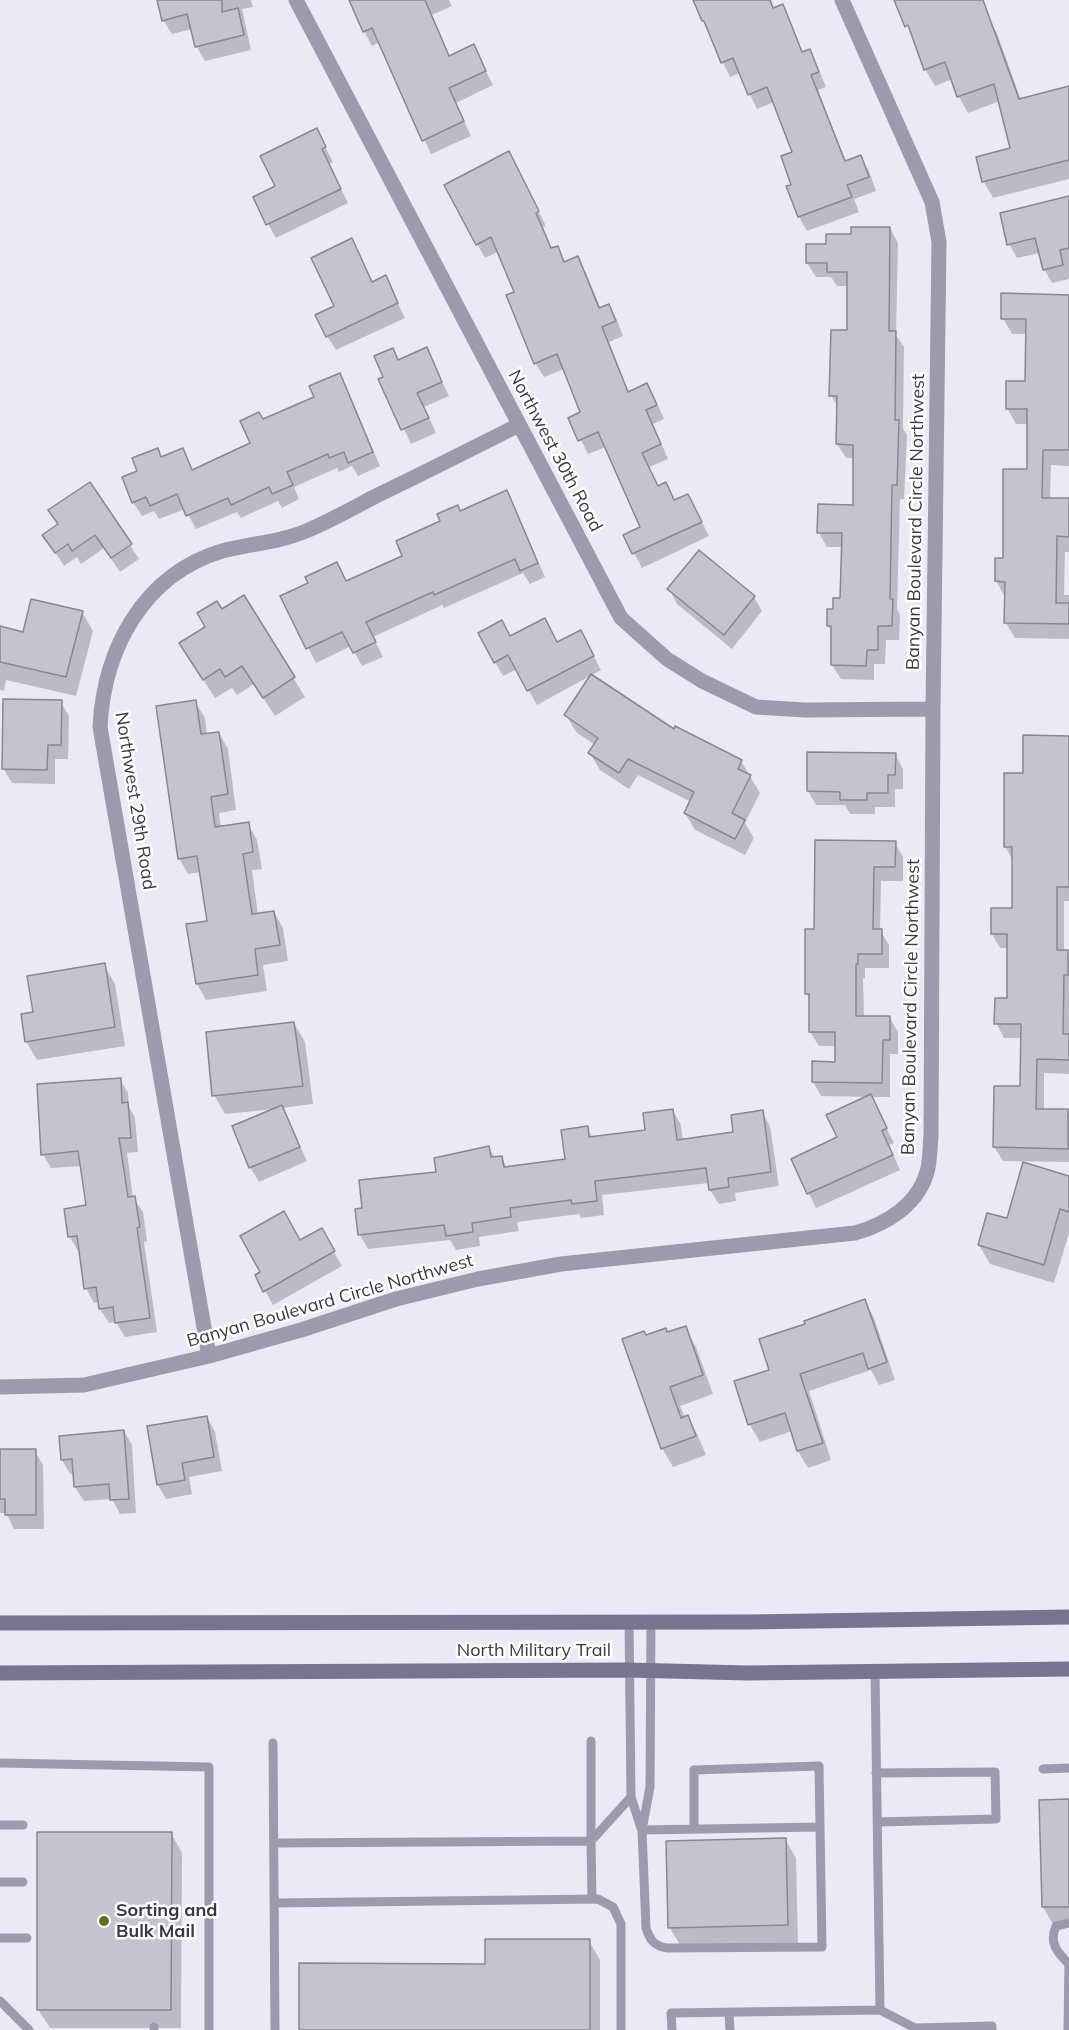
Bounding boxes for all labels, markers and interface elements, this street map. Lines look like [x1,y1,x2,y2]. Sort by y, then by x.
street label: Northwest 30th Road [503,367,607,535]
street label: Banyan Boulevard Circle Northwest [903,374,929,670]
street label: Northwest 29th Road [110,710,160,892]
street label: Banyan Boulevard Circle Northwest [898,859,924,1155]
street label: Banyan Boulevard Circle Northwest [185,1250,475,1352]
street label: North Military Trail [457,1640,611,1662]
place label: Sorting and Bulk Mail [116,1900,218,1942]
marker: Sorting and Bulk Mail [97,1914,111,1928]

